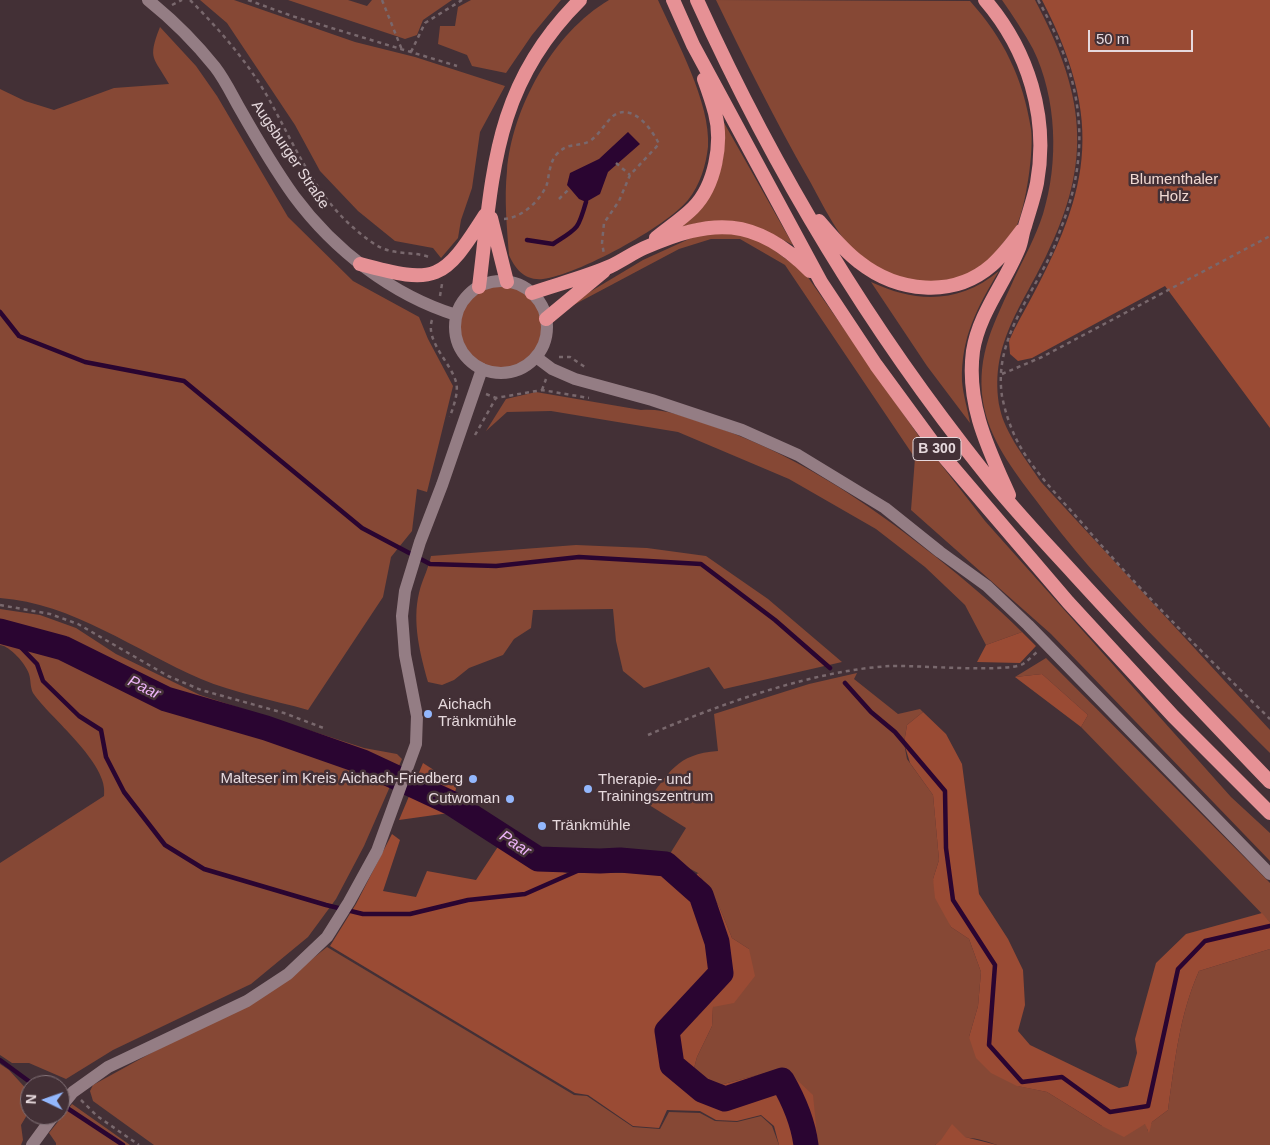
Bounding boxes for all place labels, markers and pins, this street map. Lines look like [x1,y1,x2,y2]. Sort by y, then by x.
place label: Aichach Tränkmühle [438,696,517,731]
marker: Aichach Tränkmühle [422,708,434,720]
place label: Malteser im Kreis Aichach-Friedberg [220,770,463,788]
place label: Therapie- und Trainingszentrum [598,771,713,806]
marker: Malteser im Kreis Aichach-Friedberg [467,773,479,785]
marker: Therapie- und Trainingszentrum [582,783,594,795]
place label: Cutwoman [428,790,500,808]
marker: Cutwoman [504,793,516,805]
place label: Tränkmühle [552,817,631,835]
marker: Tränkmühle [536,820,548,832]

